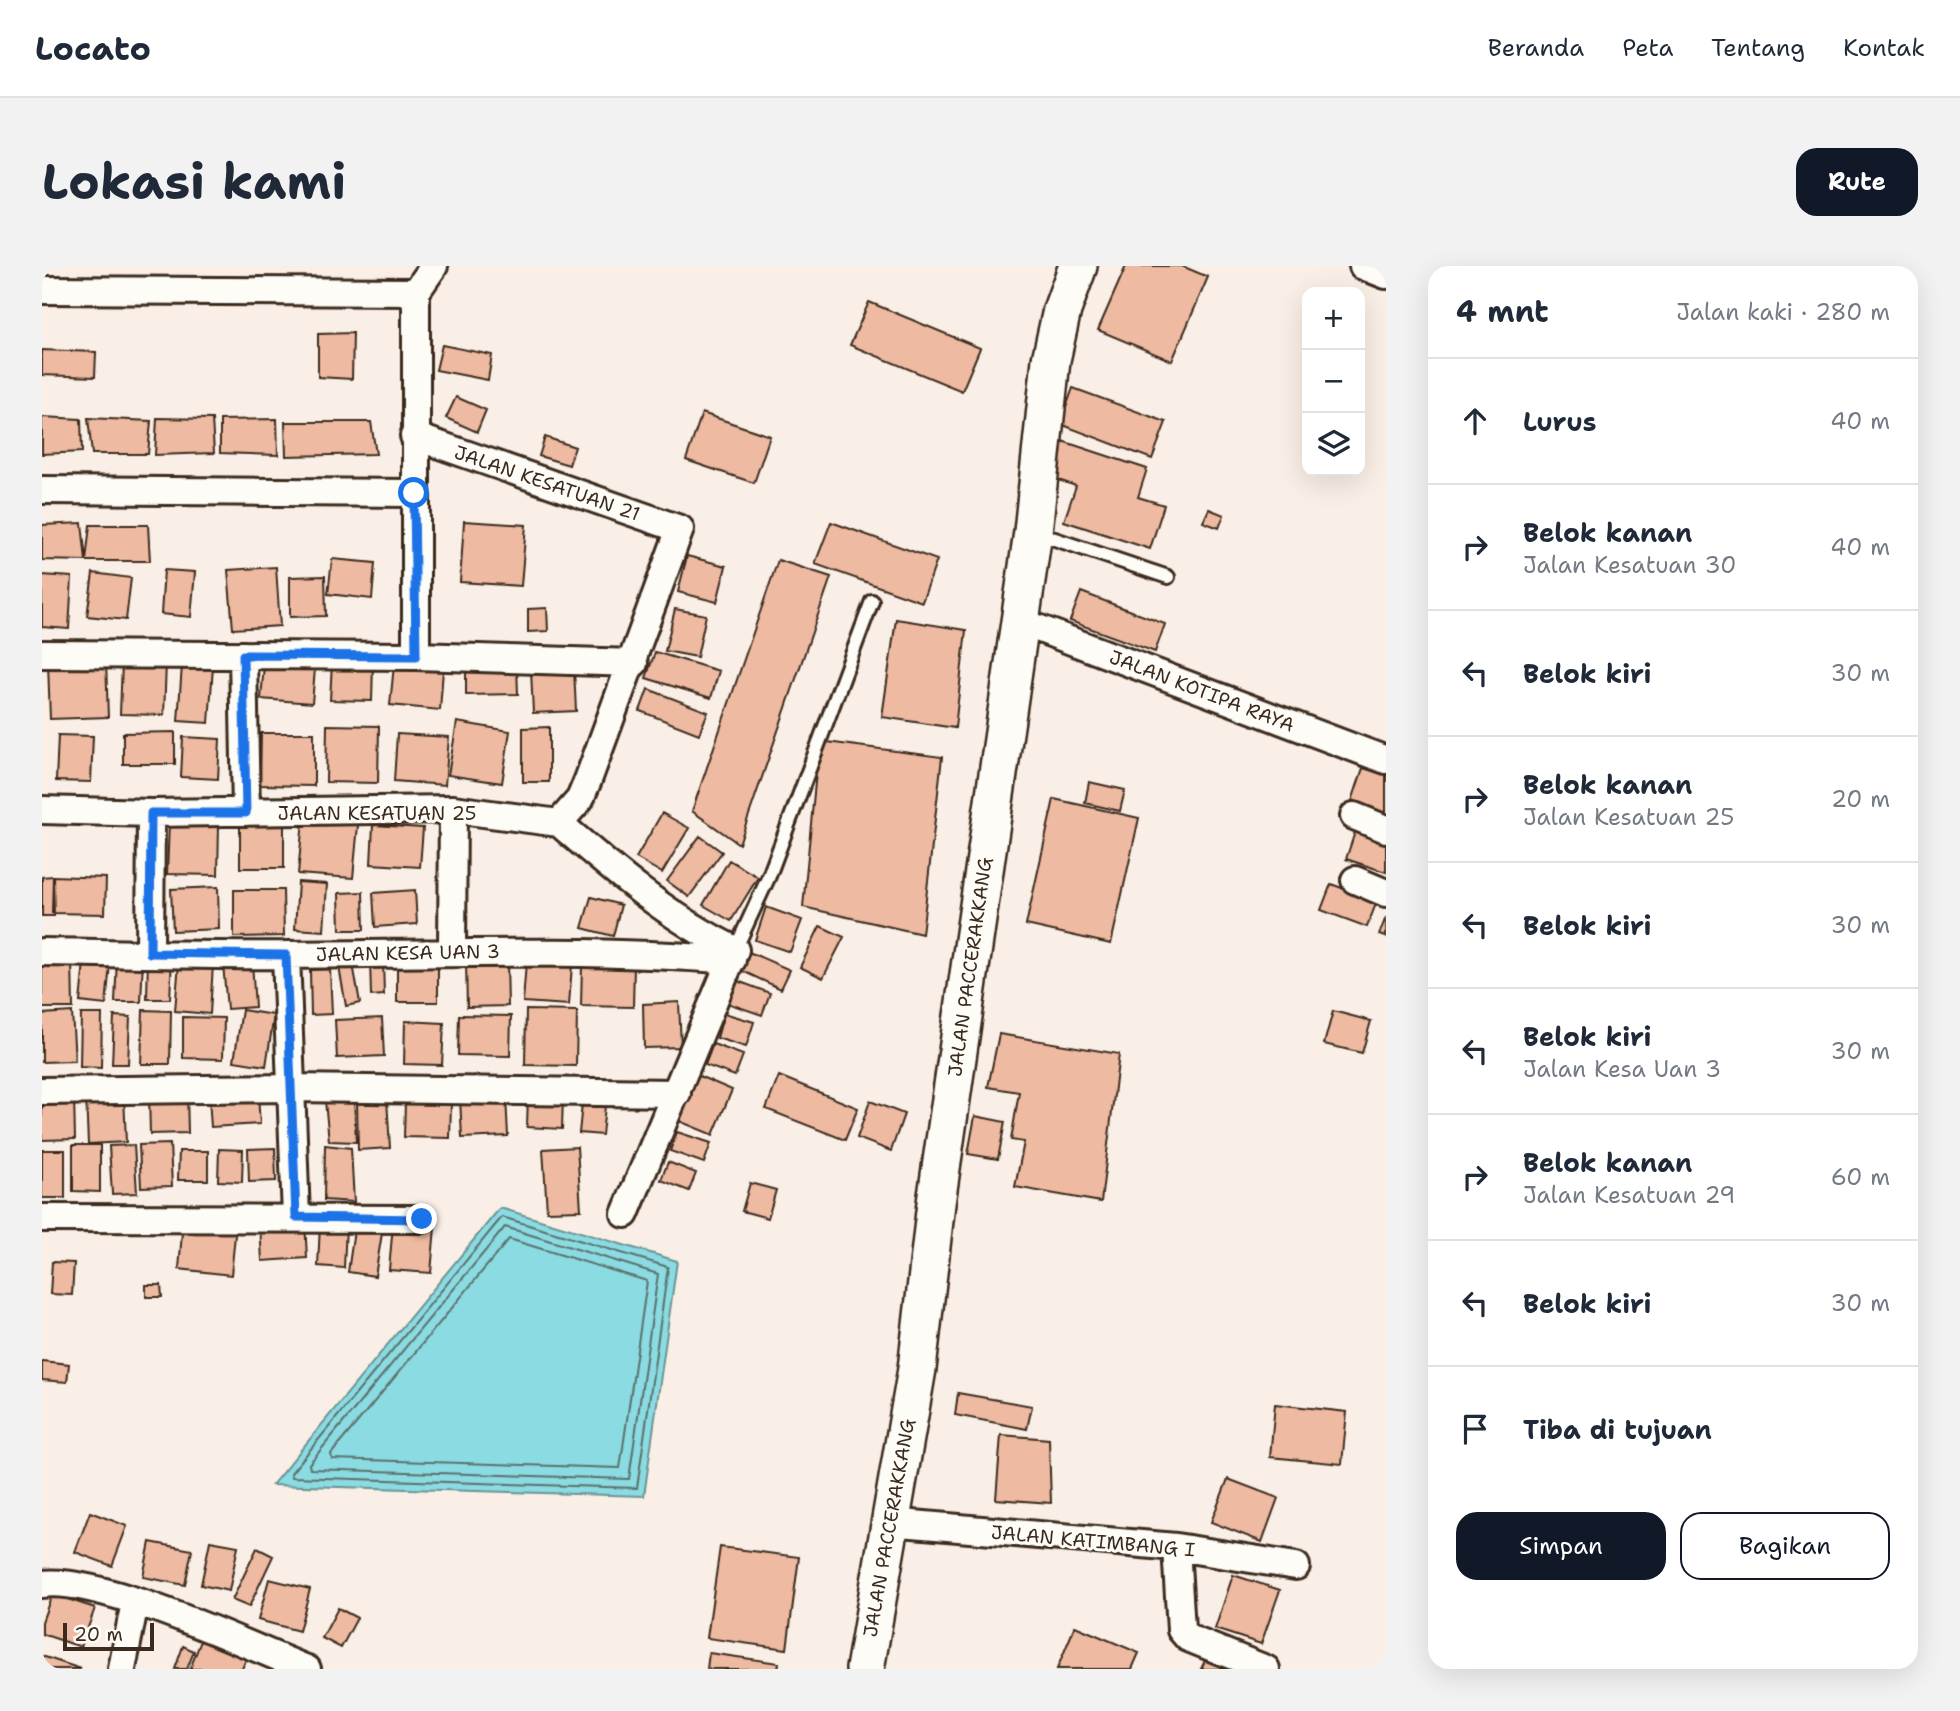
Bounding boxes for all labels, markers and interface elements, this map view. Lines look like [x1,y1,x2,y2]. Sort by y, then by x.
text: Locato [35,26,151,71]
text: Beranda [1488,32,1584,64]
text: Peta [1622,32,1673,64]
text: Tentang [1711,32,1805,64]
text: Kontak [1843,32,1925,64]
button: Rute [1796,148,1918,216]
text: Lokasi kami [42,149,346,215]
map controls [1302,287,1365,476]
button: + [1302,287,1365,350]
text: 4 mnt [1456,291,1549,332]
text: Jalan kaki · 280 m [1676,297,1890,327]
button: − [1302,350,1365,413]
icon: ahead [1456,402,1494,440]
text: Lurus [1523,404,1596,439]
text: 40 m [1830,406,1890,436]
button: layers [1302,413,1365,476]
street label: JALAN KESATUAN 21 [451,440,643,526]
route start [398,477,429,508]
text: Belok kanan [1523,515,1692,550]
icon: right [1456,528,1494,566]
text: 40 m [1830,532,1890,562]
text: Jalan Kesatuan 30 [1523,550,1736,580]
street label: JALAN KOTIPA RAYA [1106,644,1298,738]
icon: left [1456,654,1494,692]
text: Belok kiri [1523,656,1652,691]
text: 30 m [1831,658,1890,688]
text: Belok kanan [1523,767,1692,802]
icon: right [1456,780,1494,818]
text: 20 m [1831,784,1890,814]
street label: JALAN KESATUAN 25 [278,801,476,826]
text: Jalan Kesatuan 25 [1523,802,1734,832]
street label: JALAN PACCERAKKANG [942,856,998,1078]
icon: left [1456,906,1494,944]
text: Belok kiri [1523,908,1652,943]
text: 30 m [1831,910,1890,940]
street label: JALAN KESA UAN 3 [316,939,500,967]
text: Belok kiri [1523,1019,1652,1054]
icon: left [1456,1032,1494,1070]
text: 30 m [1831,1036,1890,1066]
text: Jalan Kesa Uan 3 [1523,1054,1721,1084]
text: Belok kanan [1523,1145,1692,1180]
icon: right [1456,1158,1494,1196]
text: 60 m [1831,1162,1890,1192]
text: Jalan Kesatuan 29 [1523,1180,1735,1210]
route end [406,1203,437,1234]
icon: left [1456,1284,1494,1322]
text: Belok kiri [1523,1286,1652,1321]
text: 30 m [1831,1288,1890,1318]
icon: arrive [1456,1410,1494,1448]
text: Tiba di tujuan [1523,1412,1712,1447]
street label: JALAN PACCERAKKANG [857,1417,921,1639]
button: Simpan [1456,1512,1666,1580]
button: Bagikan [1680,1512,1890,1580]
street label: JALAN KATIMBANG I [990,1520,1196,1562]
scale bar [63,1620,154,1652]
text: 20 m [74,1622,123,1647]

